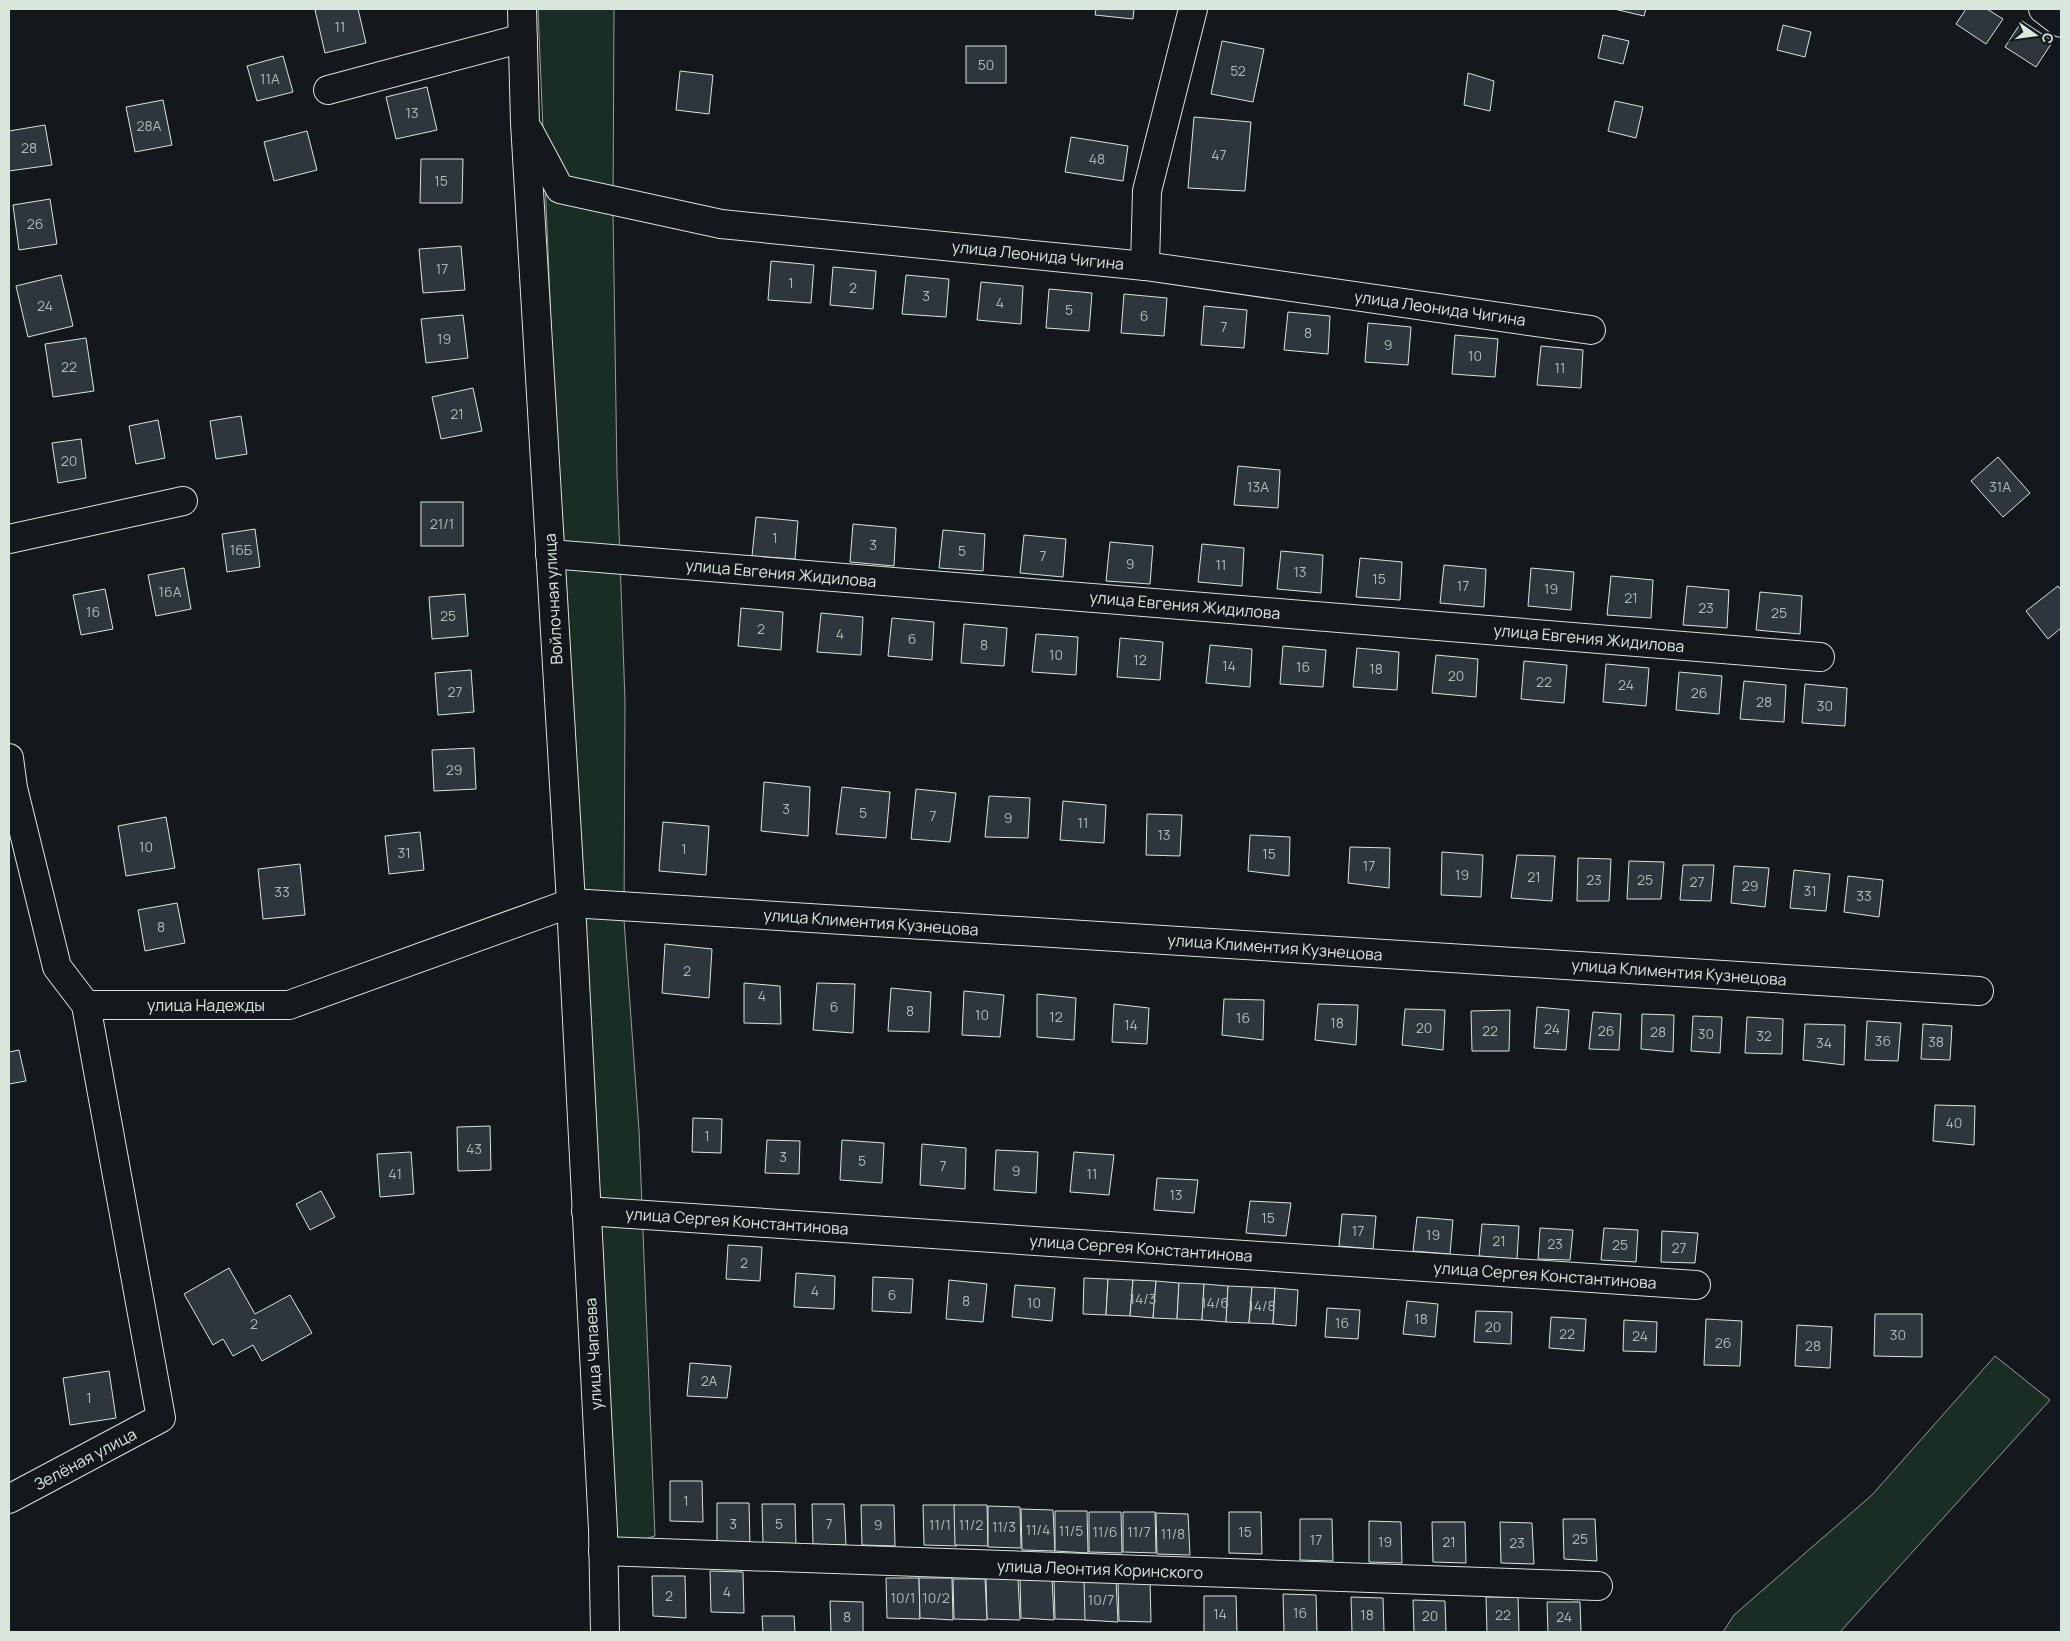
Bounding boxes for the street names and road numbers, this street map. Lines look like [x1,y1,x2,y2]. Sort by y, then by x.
street label: улица Леонида Чигина [951,235,1125,275]
street label: улица Леонида Чигина [1353,285,1527,331]
street label: Войлочная улица [539,533,567,665]
street label: улица Евгения Жидилова [685,554,877,592]
street label: улица Евгения Жидилова [1089,586,1281,624]
street label: улица Евгения Жидилова [1493,619,1685,657]
street label: улица Климентия Кузнецова [763,904,979,940]
street label: улица Климентия Кузнецова [1167,929,1383,965]
street label: улица Климентия Кузнецова [1571,954,1787,990]
street label: улица Надежды [147,994,265,1016]
street label: улица Сергея Константинова [625,1202,849,1240]
street label: улица Сергея Константинова [1029,1229,1253,1267]
street label: улица Сергея Константинова [1433,1256,1657,1294]
street label: улица Чапаева [579,1297,607,1411]
street label: Зелёная улица [30,1423,140,1495]
street label: улица Леонтия Коринского [997,1554,1203,1584]

